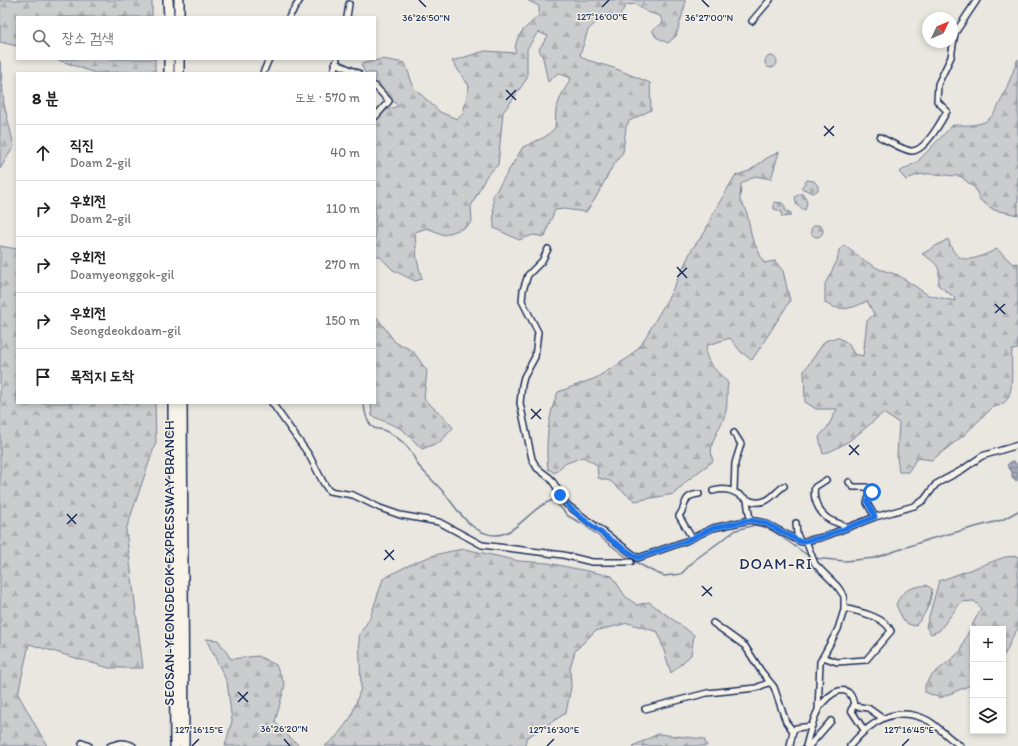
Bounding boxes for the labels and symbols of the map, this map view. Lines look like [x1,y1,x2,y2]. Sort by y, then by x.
text: 127°16'00"E [576,10,628,23]
text: 36°26'50"N [402,11,450,24]
text: 36°27'00"N [685,11,733,24]
north arrow [922,12,958,48]
street label: SEOSAN-YEONGDEOK EXPRESSWAY BRANCH [161,420,178,706]
route start [863,483,881,501]
route end [551,486,569,504]
district label: DOAM-RI [739,554,813,573]
text: 36°26'20"N [260,722,308,735]
text: 127°16'15"E [175,723,224,736]
text: 127°16'30"E [529,723,580,736]
text: 127°16'45"E [884,723,934,736]

